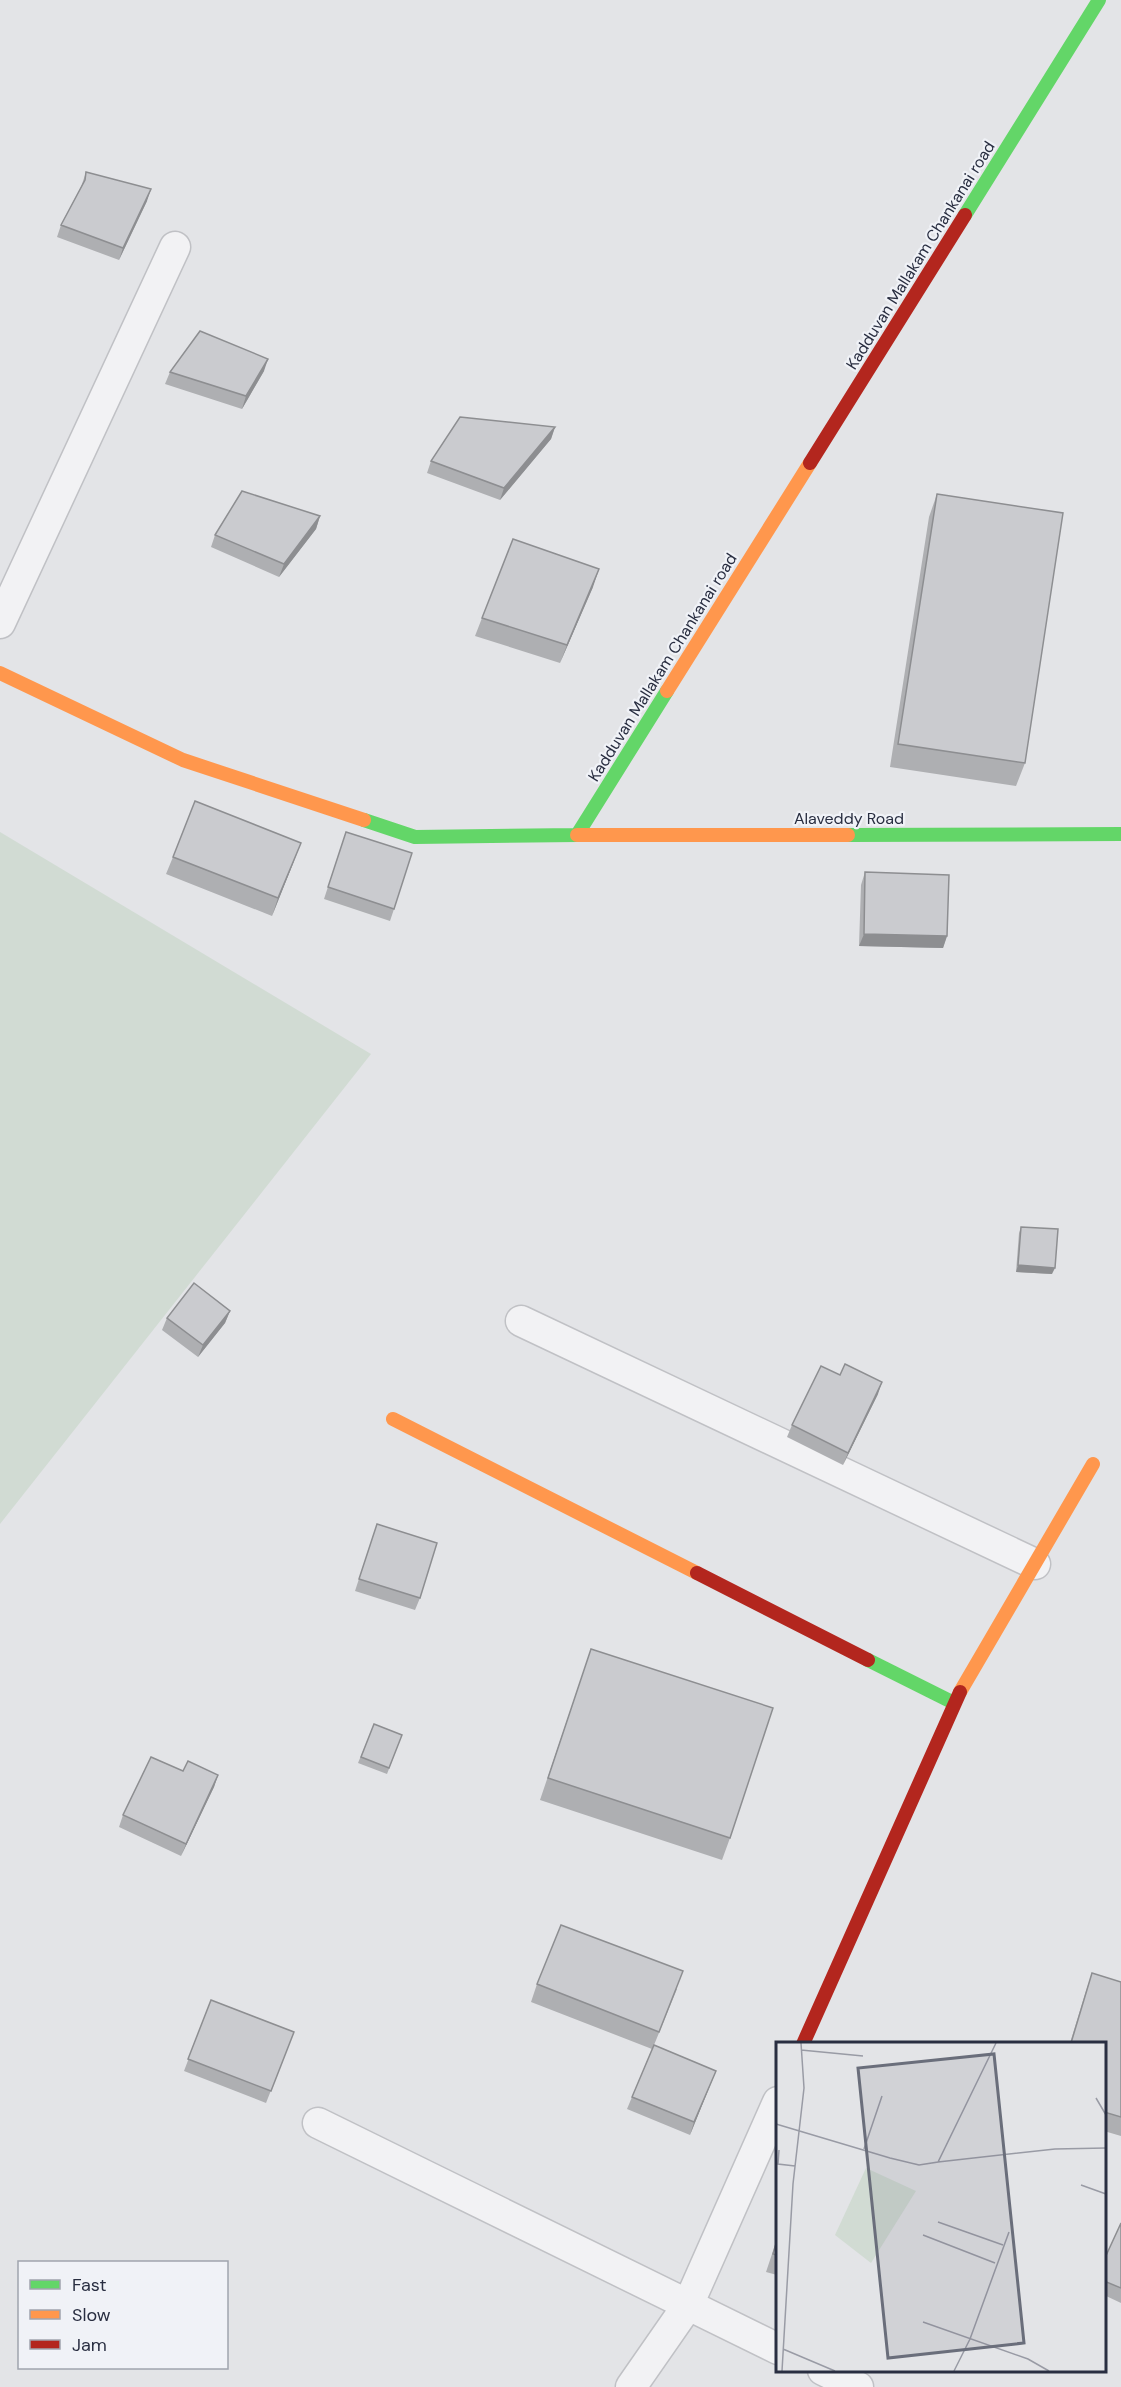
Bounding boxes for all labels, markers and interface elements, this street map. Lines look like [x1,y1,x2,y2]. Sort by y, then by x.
street label: Kadduvan Mallakam Chankanai road [841,137,1000,373]
street label: Kadduvan Mallakam Chankanai road [583,549,742,785]
street label: Alaveddy Road [794,808,904,829]
inset map [776,2042,1106,2372]
legend [18,2261,228,2369]
text: Fast [72,2273,107,2297]
text: Slow [72,2303,111,2327]
text: Jam [72,2333,107,2357]

